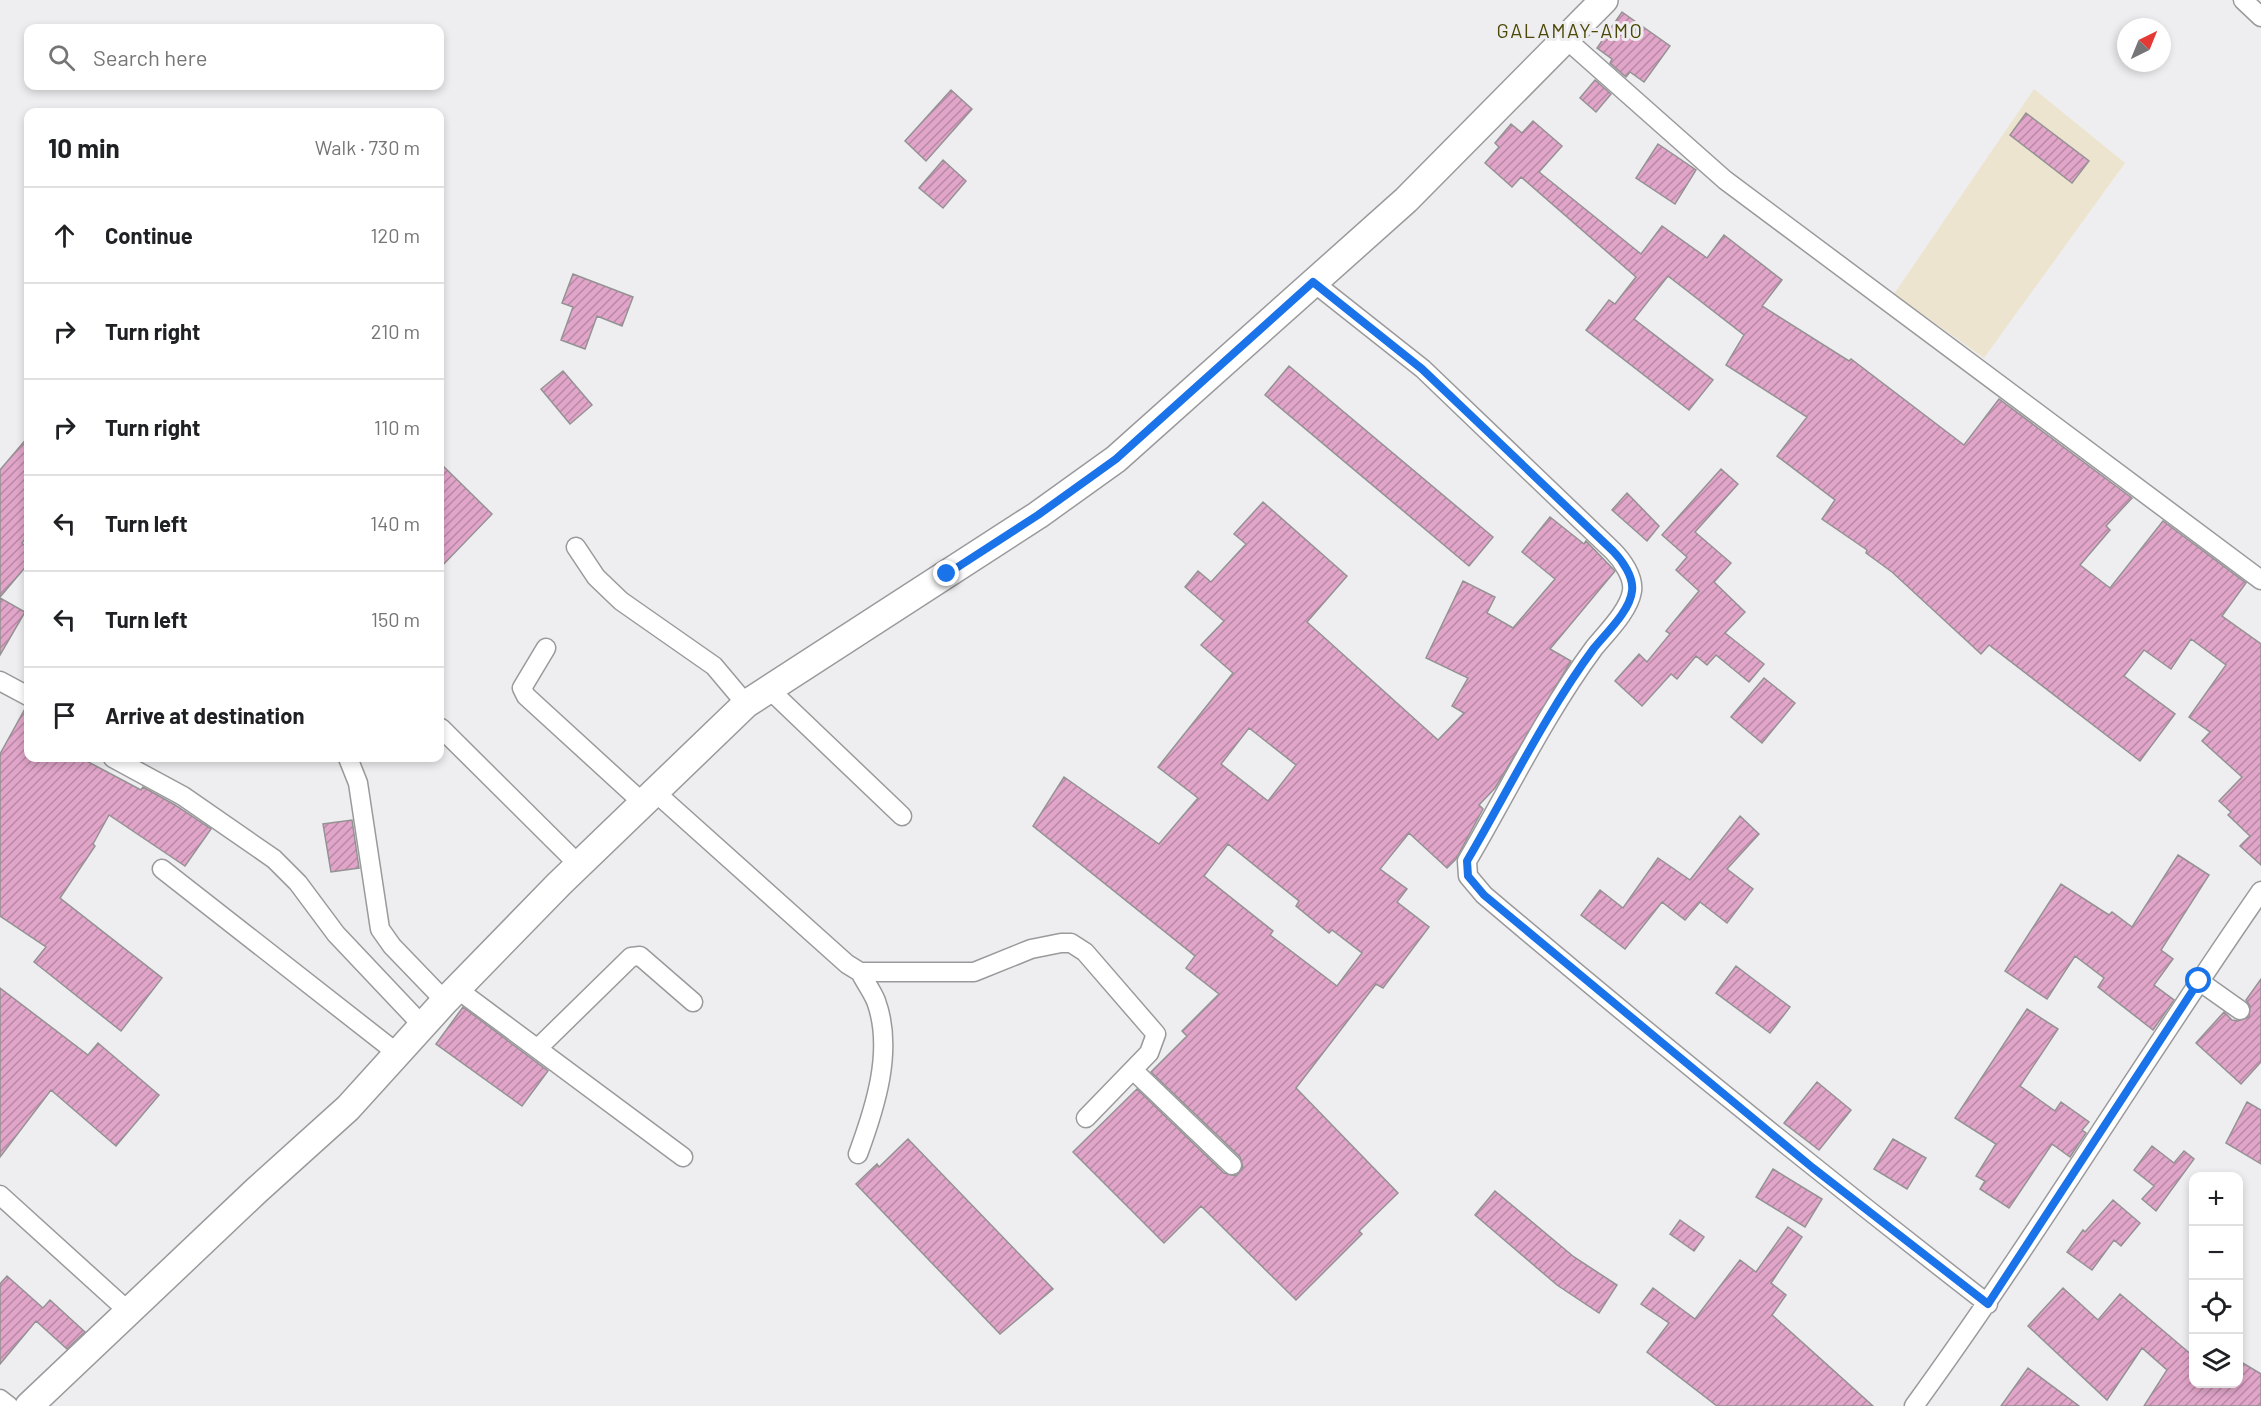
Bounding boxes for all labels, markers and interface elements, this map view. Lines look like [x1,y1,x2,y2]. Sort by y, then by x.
district label: GALAMAY-AMO [1496,18,1644,42]
north arrow [2117,18,2171,72]
search box [24,24,444,90]
icon: search [45,41,78,74]
text: Search here [93,44,207,70]
text: 10 min [48,132,120,163]
text: Walk · 730 m [315,135,420,159]
icon: ahead [48,219,81,252]
text: Continue [105,222,193,248]
text: 120 m [370,223,420,247]
icon: right [48,315,81,348]
text: Turn right [105,318,200,344]
text: 210 m [371,319,420,343]
icon: right [48,411,81,444]
text: Turn right [105,414,200,440]
text: 110 m [374,415,420,439]
icon: left [48,507,81,540]
text: Turn left [105,510,188,536]
text: 140 m [370,511,420,535]
route end [933,560,959,586]
icon: left [48,603,81,636]
text: Turn left [105,606,188,632]
text: 150 m [371,607,420,631]
icon: arrive [48,699,81,732]
text: Arrive at destination [105,702,304,728]
route start [2185,967,2211,993]
map controls [2189,1172,2243,1388]
button: + [2189,1172,2243,1226]
button: − [2189,1226,2243,1280]
button: locate [2189,1280,2243,1334]
button: layers [2189,1334,2243,1388]

